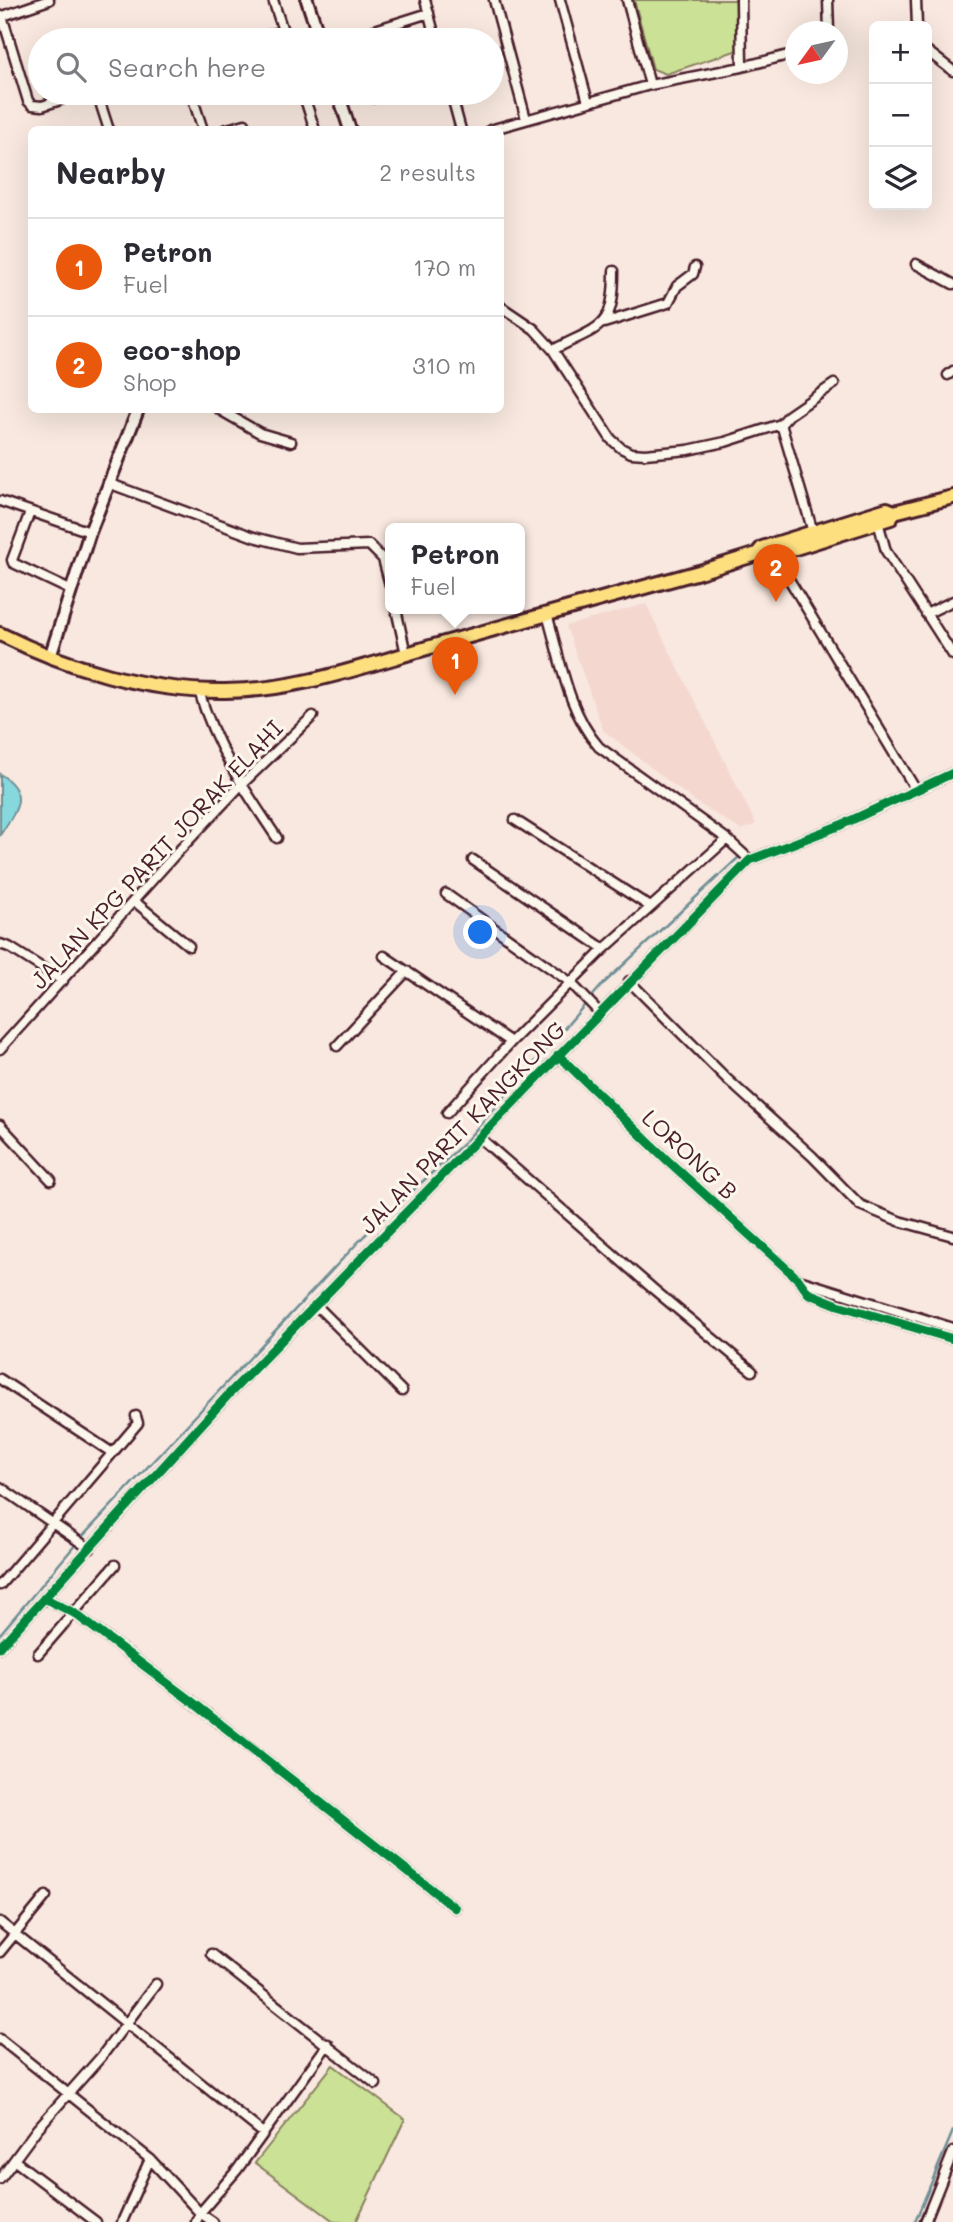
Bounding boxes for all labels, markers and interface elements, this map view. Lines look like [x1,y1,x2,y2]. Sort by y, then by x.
north arrow [785,21,848,84]
map controls [869,21,932,210]
button: + [869,21,932,84]
search box [28,28,504,105]
icon: search [52,48,90,86]
text: Search here [108,50,266,84]
button: − [869,84,932,147]
button: layers [869,147,932,210]
text: Nearby [56,152,166,192]
text: 2 results [379,157,476,187]
text: Petron [123,235,212,269]
text: 1 [74,252,84,282]
text: 170 m [413,252,476,282]
text: Fuel [123,269,168,299]
text: eco-shop [123,333,241,367]
text: 2 [73,350,85,380]
text: 310 m [412,350,476,380]
text: Shop [123,367,177,397]
popup [385,523,525,614]
text: Petron [410,537,500,571]
pin: 2 [753,544,799,602]
text: Fuel [410,571,456,601]
pin: 1 [432,637,478,695]
street label: JALAN KPG PARIT JORAK ELAHI [23,713,289,995]
your location [463,915,497,949]
street label: JALAN PARIT KANGKONG [353,1014,571,1240]
street label: LORONG B [636,1102,744,1206]

